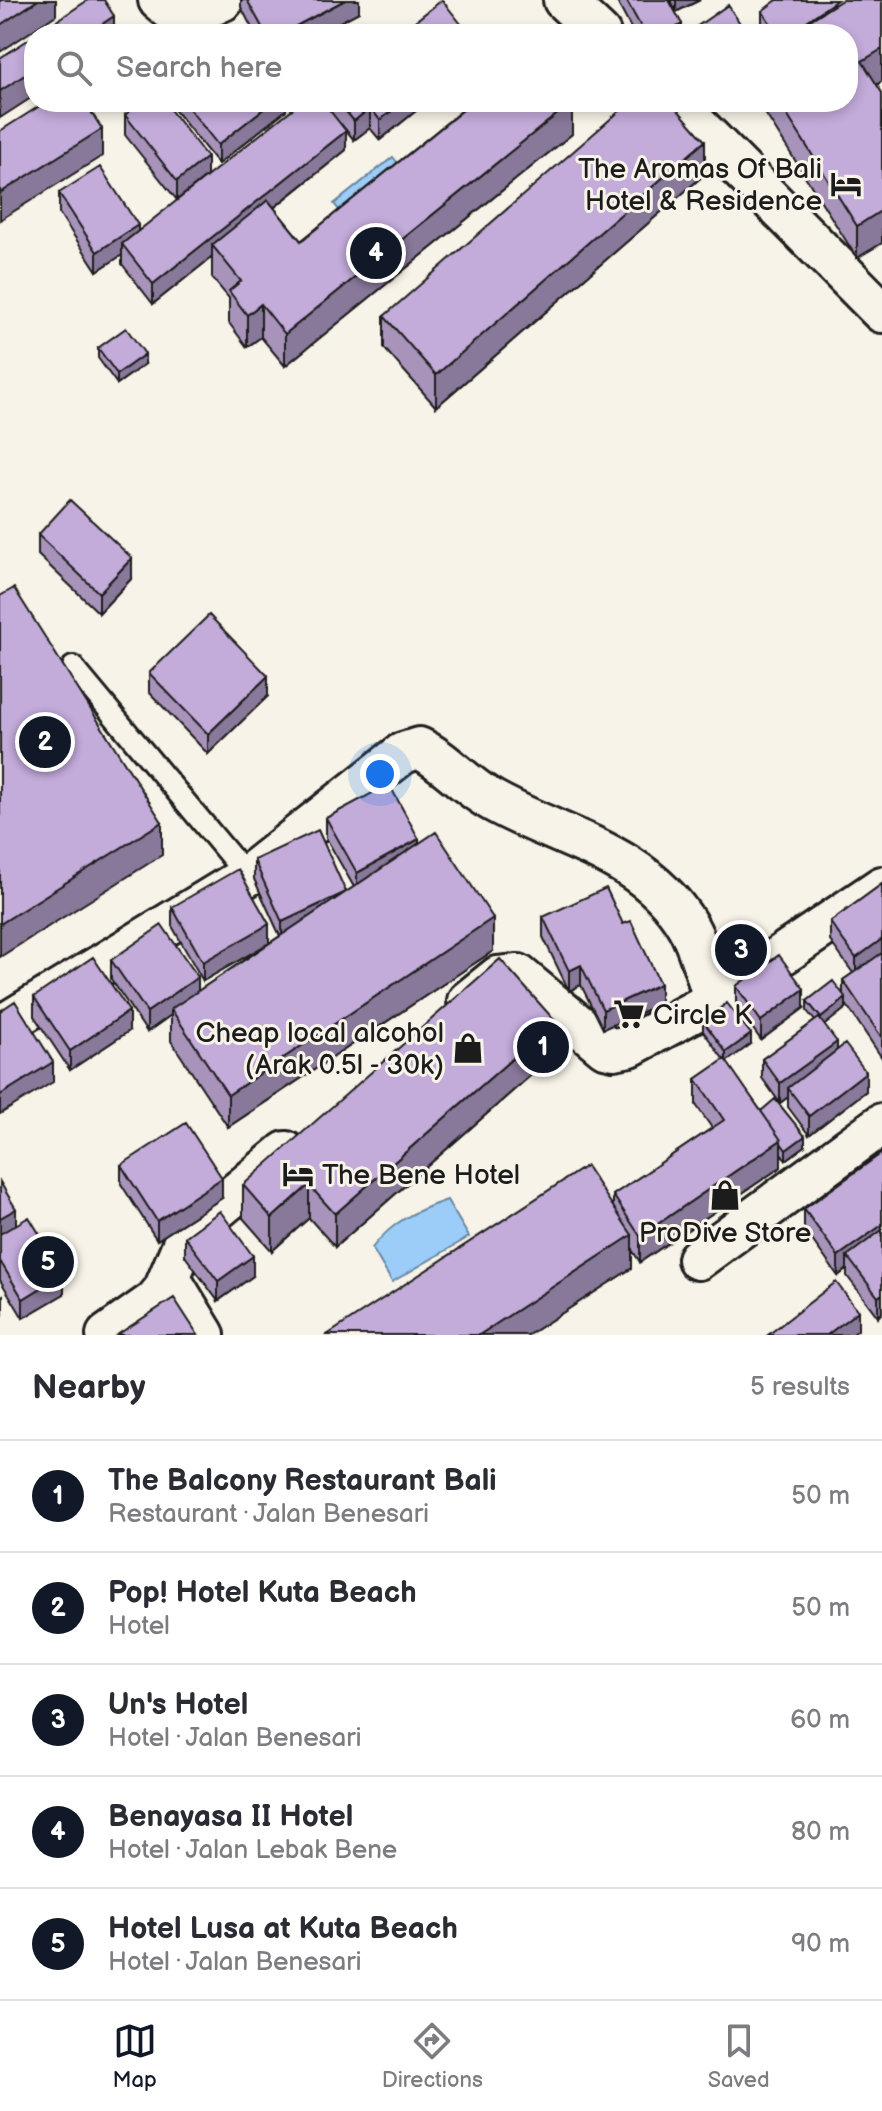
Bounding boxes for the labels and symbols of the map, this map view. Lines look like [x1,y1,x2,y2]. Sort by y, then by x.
place label: The Aromas Of Bali Hotel & Residence [578,153,822,218]
hotel icon: The Aromas Of Bali Hotel & Residence [829,167,863,201]
pin: 4 [350,223,402,283]
pin: 2 [19,712,71,772]
your location [360,754,400,794]
pin: 3 [715,920,767,980]
supermarket icon: Circle K [612,997,646,1031]
place label: Circle K [653,999,753,1032]
place label: Cheap local alcohol (Arak 0.5l - 30k) [196,1017,444,1082]
pin: 1 [517,1017,569,1077]
shop icon: Cheap local alcohol (Arak 0.5l - 30k) [451,1031,485,1065]
hotel icon: The Bene Hotel [281,1157,315,1191]
place label: The Bene Hotel [322,1159,520,1192]
shop icon: ProDive Store [708,1178,742,1212]
place label: ProDive Store [639,1217,811,1250]
pin: 5 [22,1232,74,1292]

